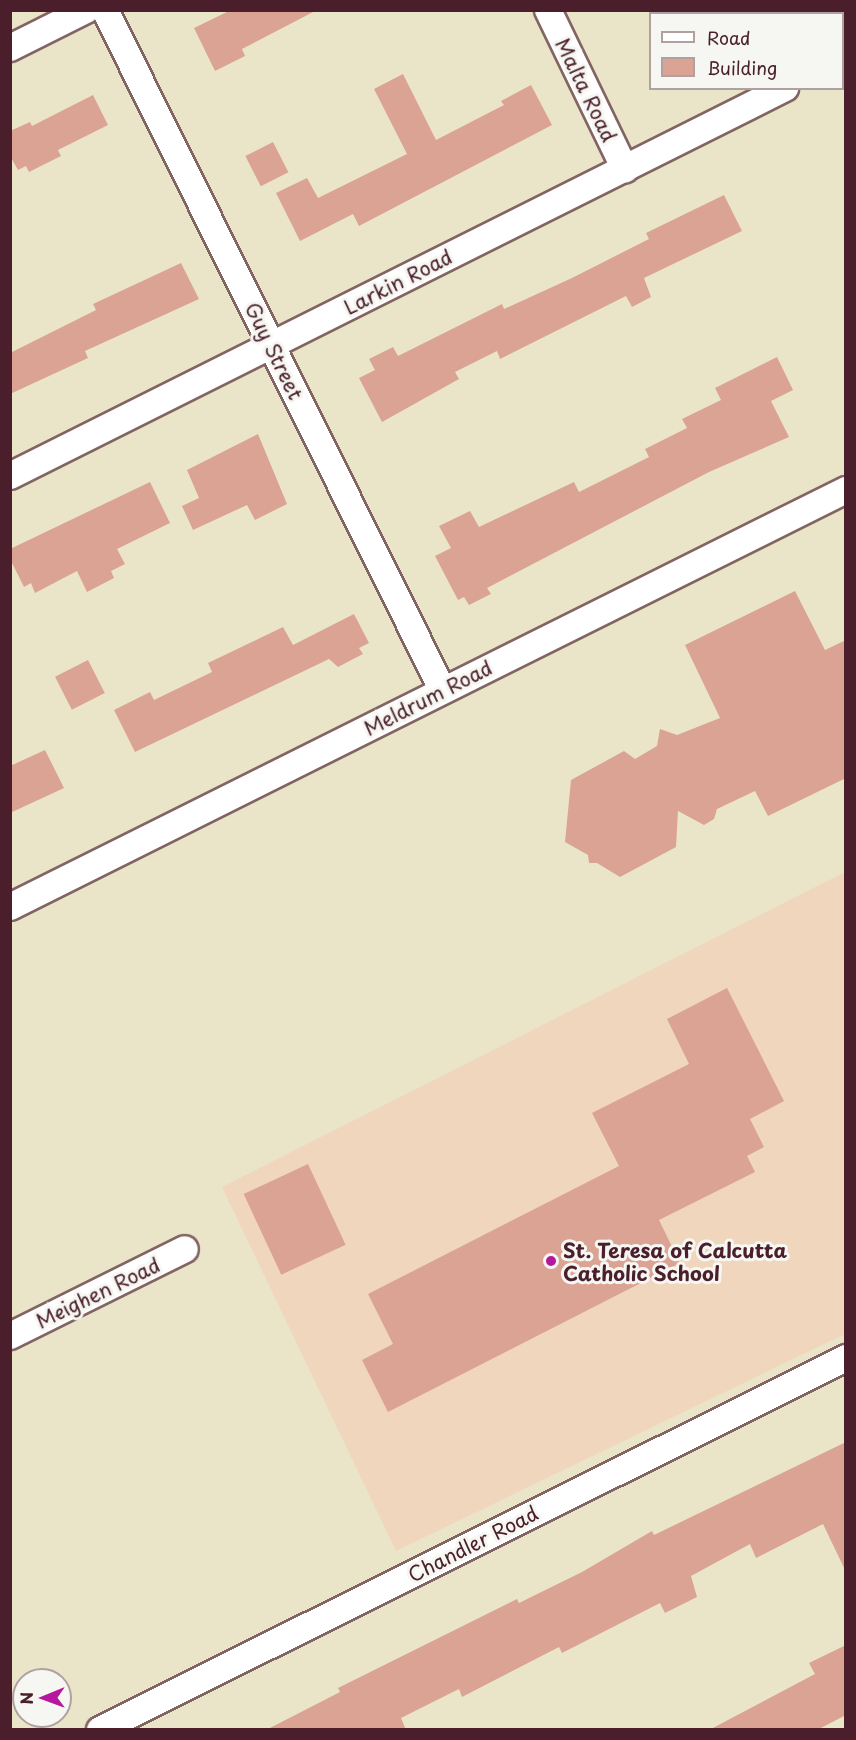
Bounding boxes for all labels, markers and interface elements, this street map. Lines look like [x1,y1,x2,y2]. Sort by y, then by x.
legend [649,12,844,90]
text: Road [707,24,751,51]
street label: Malta Road [551,34,621,146]
text: Building [707,54,777,81]
street label: Larkin Road [340,245,456,319]
street label: Guy Street [240,298,308,404]
street label: Meldrum Road [360,655,496,741]
place label: St. Teresa of Calcutta Catholic School [563,1238,786,1285]
street label: Meighen Road [32,1253,164,1333]
marker: St. Teresa of Calcutta Catholic School [544,1254,558,1268]
street label: Chandler Road [404,1501,542,1587]
north arrow [12,1668,72,1728]
text: N [14,1692,38,1705]

